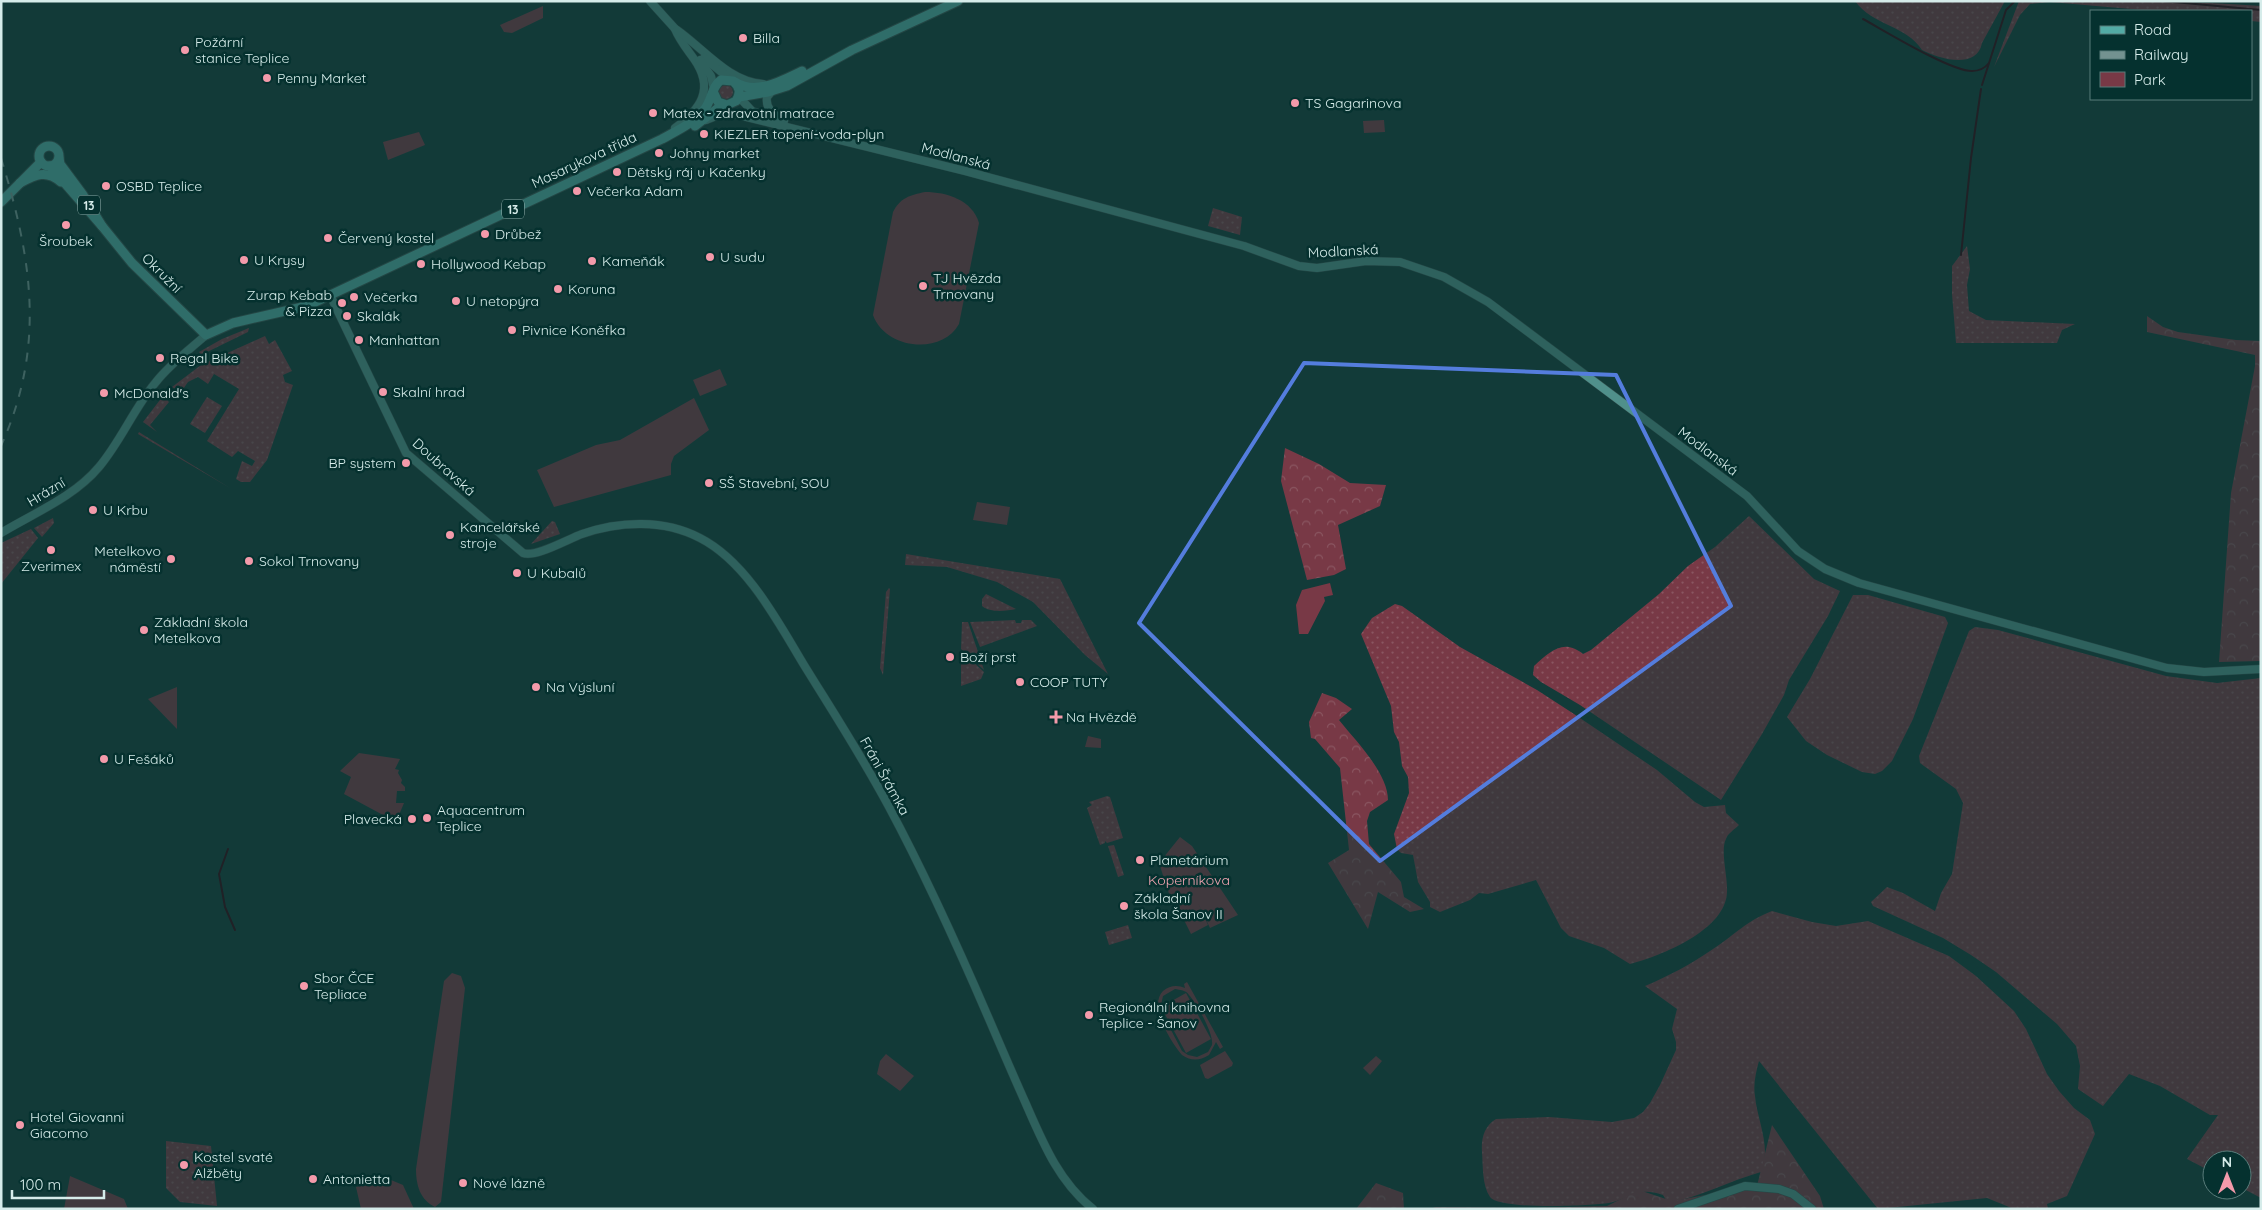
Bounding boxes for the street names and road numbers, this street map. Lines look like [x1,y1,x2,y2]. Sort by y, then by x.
street label: Masarykova třída [529,128,639,192]
street label: Modlanská [919,138,993,174]
road number: 13 [78,196,100,214]
road number: 13 [502,200,524,218]
street label: Modlanská [1307,240,1379,262]
street label: Okružní [138,249,186,297]
street label: Modlanská [1674,423,1742,479]
street label: Doubravská [409,434,479,500]
street label: Hrázní [24,474,68,510]
street label: Fráni Šrámka [856,734,914,818]

